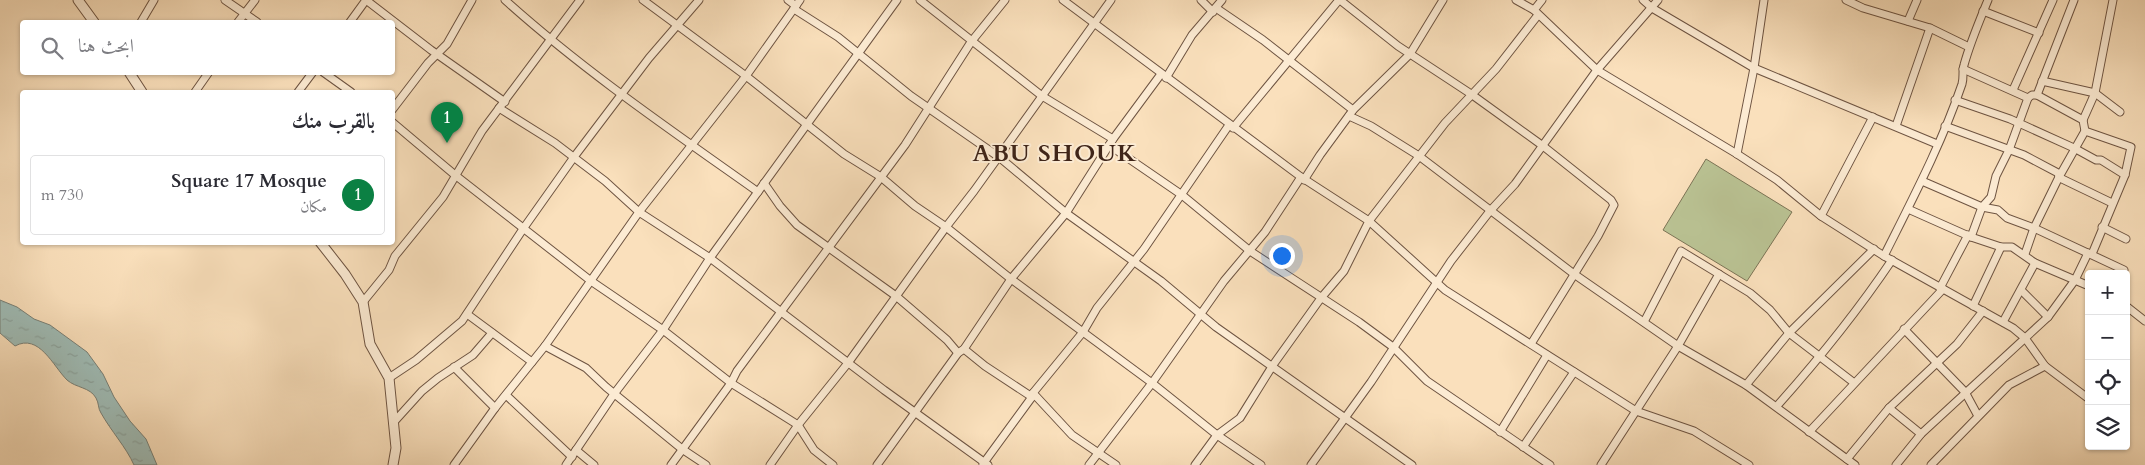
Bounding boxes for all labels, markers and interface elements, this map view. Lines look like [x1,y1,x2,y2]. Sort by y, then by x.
search box [20,20,395,75]
text: ابحث هنا [78,33,134,59]
icon: search [38,34,66,62]
pin: 1 [431,102,463,143]
text: بالقرب منك [292,107,375,136]
district label: ABU SHOUK [973,137,1137,170]
text: Square 17 Mosque [171,168,327,194]
text: 730 m [41,184,83,206]
text: 1 [354,184,362,206]
text: مكان [300,196,327,218]
your location [1269,243,1295,269]
map controls [2085,270,2130,450]
button: + [2085,270,2130,315]
button: − [2085,315,2130,360]
button: locate [2085,360,2130,405]
button: layers [2085,405,2130,450]

